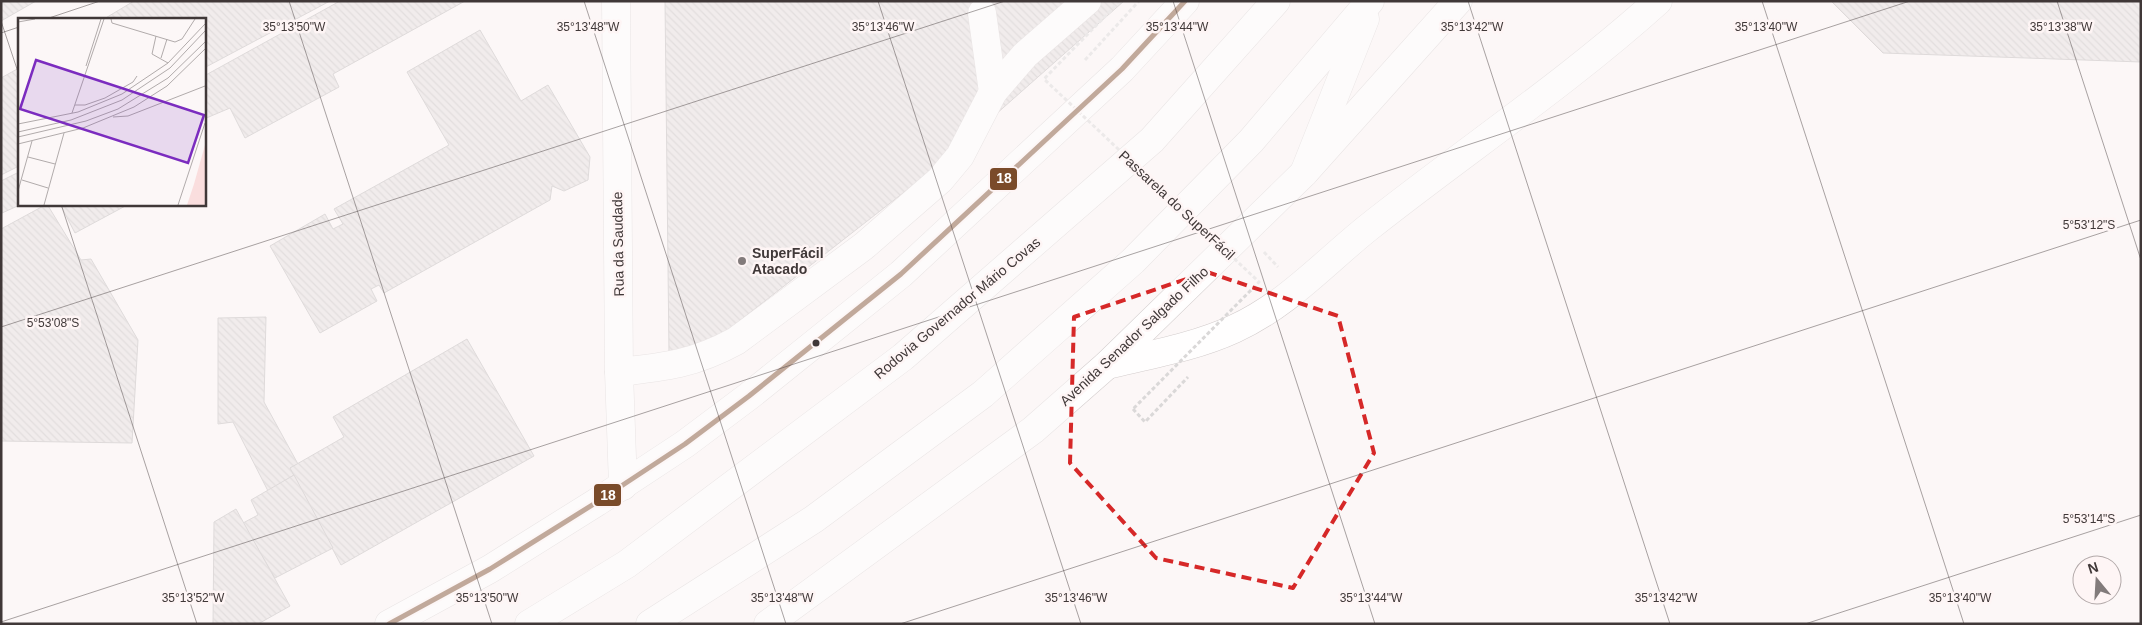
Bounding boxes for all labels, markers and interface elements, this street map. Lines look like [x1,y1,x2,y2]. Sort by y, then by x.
inset map [18,18,205,205]
text: 35°13'50"W [263,20,326,34]
text: 35°13'48"W [557,20,620,34]
text: 35°13'46"W [852,20,915,34]
text: 35°13'44"W [1146,20,1209,34]
text: 35°13'42"W [1441,20,1504,34]
text: 35°13'40"W [1735,20,1798,34]
text: 35°13'38"W [2030,20,2093,34]
street label: Passarela do SuperFácil [1116,147,1238,263]
line badge: 18 [989,167,1018,191]
text: 18 [996,170,1012,186]
street label: Rua da Saudade [609,191,627,297]
text: 5°53'12"S [2063,218,2115,232]
street label: Rodovia Governador Mário Covas [871,234,1043,382]
place label: SuperFácil Atacado [752,245,824,277]
marker: SuperFácil Atacado [736,255,748,267]
street label: Avenida Senador Salgado Filho [1057,263,1212,409]
text: 5°53'08"S [27,316,79,330]
unlabelled marker [811,338,821,348]
line badge: 18 [593,483,622,507]
text: 18 [600,487,616,503]
text: 5°53'14"S [2063,512,2115,526]
north arrow [2072,555,2122,605]
text: N [2086,558,2100,577]
text: 35°13'52"W [162,591,225,605]
text: 35°13'50"W [456,591,519,605]
text: 35°13'48"W [751,591,814,605]
text: 35°13'46"W [1045,591,1108,605]
text: 35°13'44"W [1340,591,1403,605]
text: 35°13'42"W [1635,591,1698,605]
text: 35°13'40"W [1929,591,1992,605]

